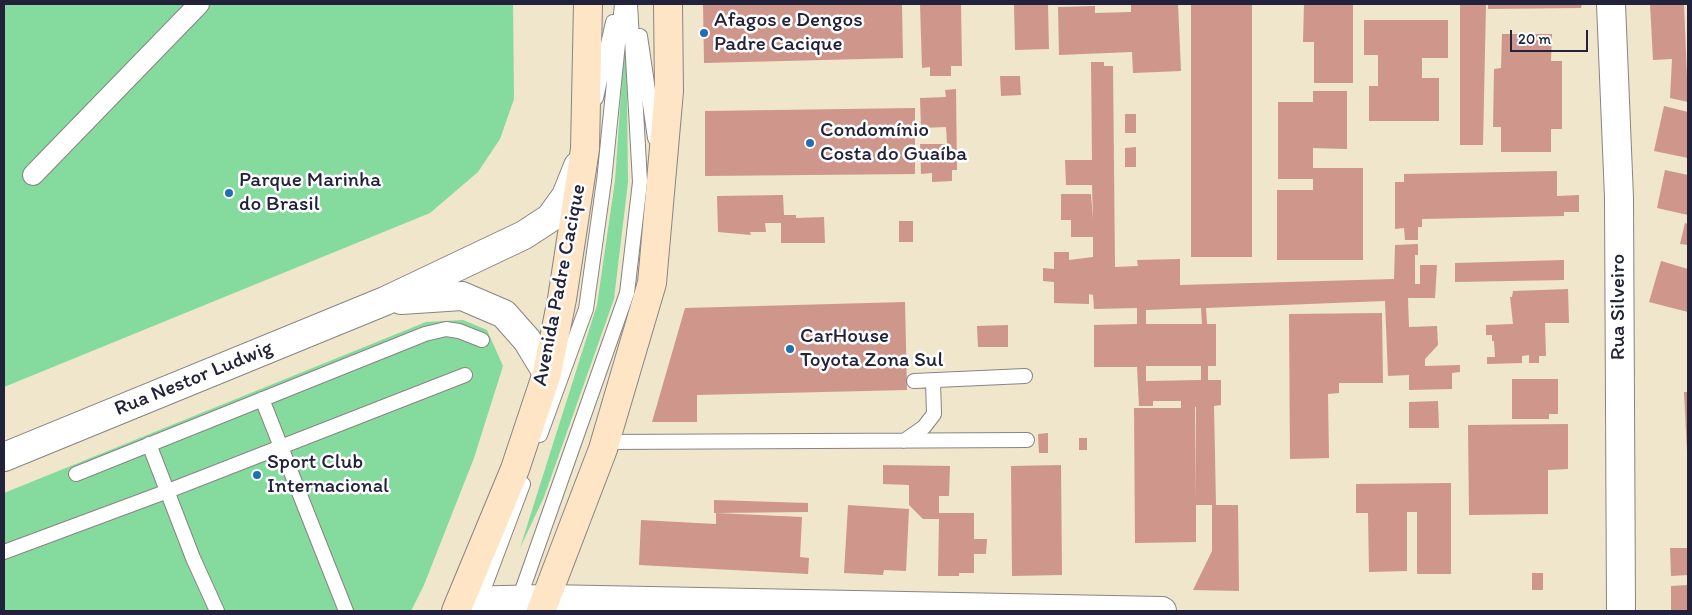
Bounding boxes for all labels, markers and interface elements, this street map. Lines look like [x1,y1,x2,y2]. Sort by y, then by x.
place label: Afagos e Dengos Padre Cacique [714,8,863,58]
scale bar [1512,20,1590,52]
marker: Afagos e Dengos Padre Cacique [698,27,710,39]
text: 20 m [1518,30,1551,48]
place label: Condomínio Costa do Guaíba [820,118,967,168]
marker: Condomínio Costa do Guaíba [804,137,816,149]
place label: Parque Marinha do Brasil [239,168,381,218]
street label: Avenida Padre Cacique [528,182,592,388]
marker: Parque Marinha do Brasil [223,187,235,199]
street label: Rua Silveiro [1606,254,1632,360]
place label: CarHouse Toyota Zona Sul [800,324,943,374]
street label: Rua Nestor Ludwig [111,336,277,422]
marker: CarHouse Toyota Zona Sul [784,343,796,355]
place label: Sport Club Internacional [267,450,389,500]
marker: Sport Club Internacional [251,469,263,481]

